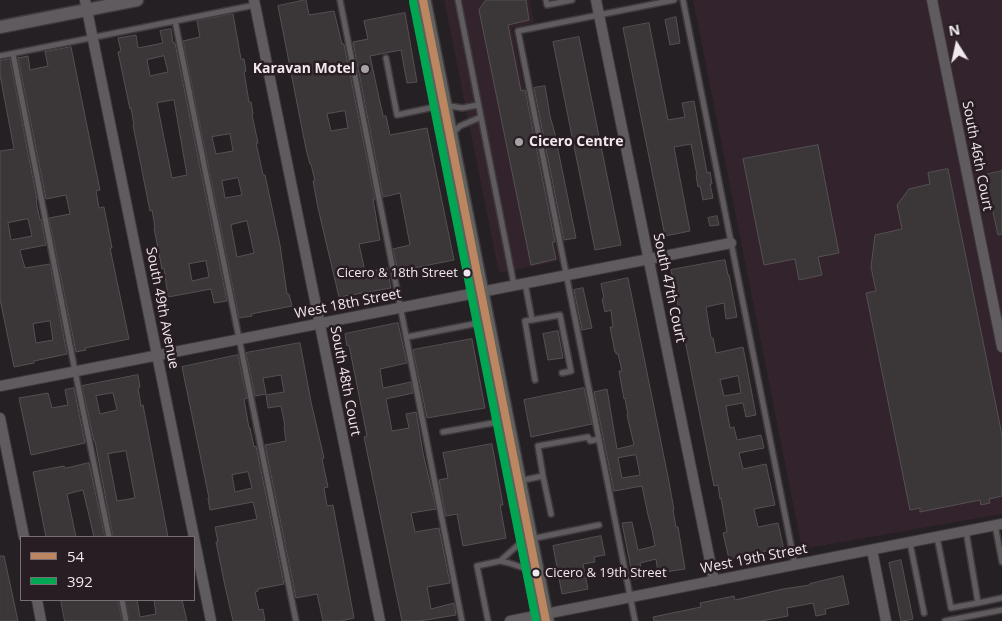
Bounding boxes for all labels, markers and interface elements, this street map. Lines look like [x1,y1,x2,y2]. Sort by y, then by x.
text: N [947,19,962,40]
north arrow [932,20,982,70]
place label: Karavan Motel [253,61,355,77]
marker: Karavan Motel [359,63,371,75]
street label: South 46th Court [958,100,996,212]
place label: Cicero Centre [529,134,623,150]
marker: Cicero Centre [513,136,525,148]
street label: South 47th Court [649,232,689,344]
street label: South 49th Avenue [142,246,182,370]
place label: Cicero & 18th Street [336,265,458,281]
marker: Cicero & 18th Street [462,268,472,278]
street label: West 18th Street [293,285,403,323]
street label: South 48th Court [326,325,364,437]
legend [20,536,195,601]
street label: West 19th Street [699,540,809,578]
text: 54 [67,546,84,566]
place label: Cicero & 19th Street [545,565,667,581]
marker: Cicero & 19th Street [531,568,541,578]
text: 392 [67,571,93,591]

